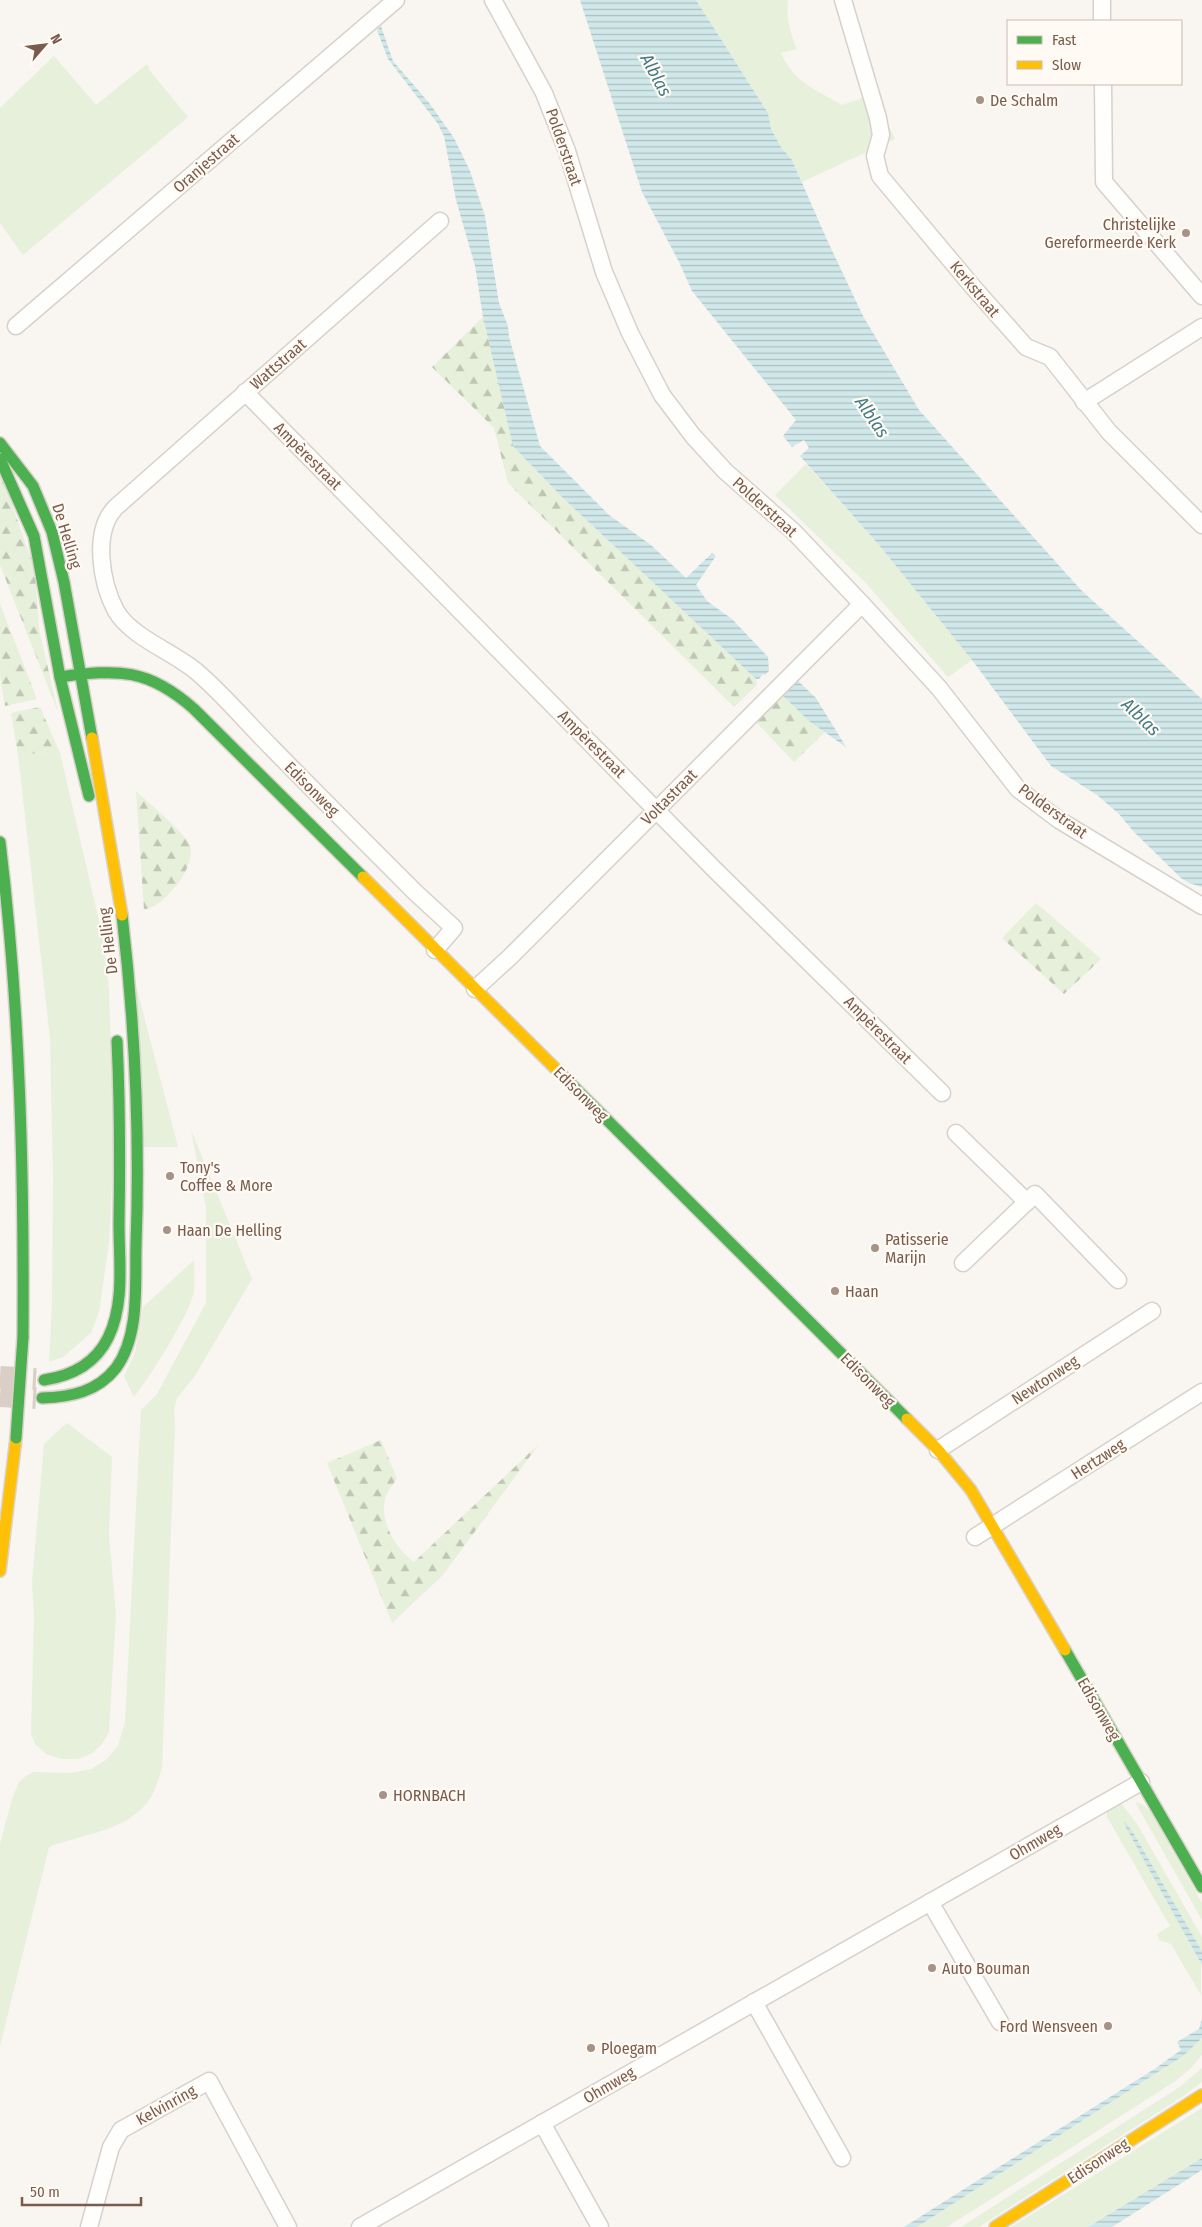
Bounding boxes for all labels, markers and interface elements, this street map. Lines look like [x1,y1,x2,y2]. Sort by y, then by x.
north arrow [20,20,70,70]
legend [1007,20,1182,85]
text: N [47,31,66,47]
text: Fast [1052,31,1076,49]
water label: Alblas [635,49,676,100]
text: Slow [1052,56,1081,74]
place label: De Schalm [990,91,1058,110]
marker: De Schalm [974,94,986,106]
street label: Polderstraat [542,106,586,189]
street label: Oranjestraat [169,129,243,197]
place label: Christelijke Gereformeerde Kerk [1044,215,1177,252]
marker: Christelijke Gereformeerde Kerk [1180,227,1192,239]
street label: Kerkstraat [946,257,1004,321]
street label: Wattstraat [246,334,310,393]
water label: Alblas [850,391,894,442]
street label: Ampèrestraat [270,418,346,494]
street label: Polderstraat [729,473,802,541]
street label: De Helling [48,501,86,571]
water label: Alblas [1116,693,1165,741]
street label: Ampèrestraat [554,706,630,782]
street label: Edisonweg [281,758,344,821]
street label: Voltastraat [637,765,701,829]
street label: Polderstraat [1015,780,1092,843]
street label: De Helling [94,906,122,975]
street label: Ampèrestraat [840,992,916,1068]
street label: Edisonweg [550,1063,613,1126]
place label: Tony's Coffee & More [180,1158,273,1195]
marker: Tony's Coffee & More [164,1170,176,1182]
place label: Haan De Helling [177,1221,282,1240]
marker: Haan De Helling [161,1224,173,1236]
place label: Patisserie Marijn [885,1230,949,1267]
marker: Patisserie Marijn [869,1242,881,1254]
place label: Haan [845,1282,879,1301]
marker: Haan [829,1285,841,1297]
street label: Edisonweg [837,1349,900,1412]
street label: Newtonweg [1008,1351,1082,1409]
street label: Hertzweg [1067,1434,1129,1483]
street label: Edisonweg [1073,1674,1125,1744]
place label: HORNBACH [393,1786,466,1805]
marker: HORNBACH [377,1789,389,1801]
street label: Ohmweg [1006,1819,1065,1864]
place label: Auto Bouman [942,1959,1030,1978]
marker: Auto Bouman [926,1962,938,1974]
place label: Ford Wensveen [1000,2017,1098,2036]
marker: Ford Wensveen [1102,2020,1114,2032]
place label: Ploegam [601,2039,657,2058]
marker: Ploegam [585,2042,597,2054]
street label: Ohmweg [580,2062,639,2107]
street label: Kelvinring [133,2081,200,2129]
street label: Edisonweg [1064,2134,1133,2188]
scale bar [22,2174,141,2206]
text: 50 m [30,2183,60,2201]

